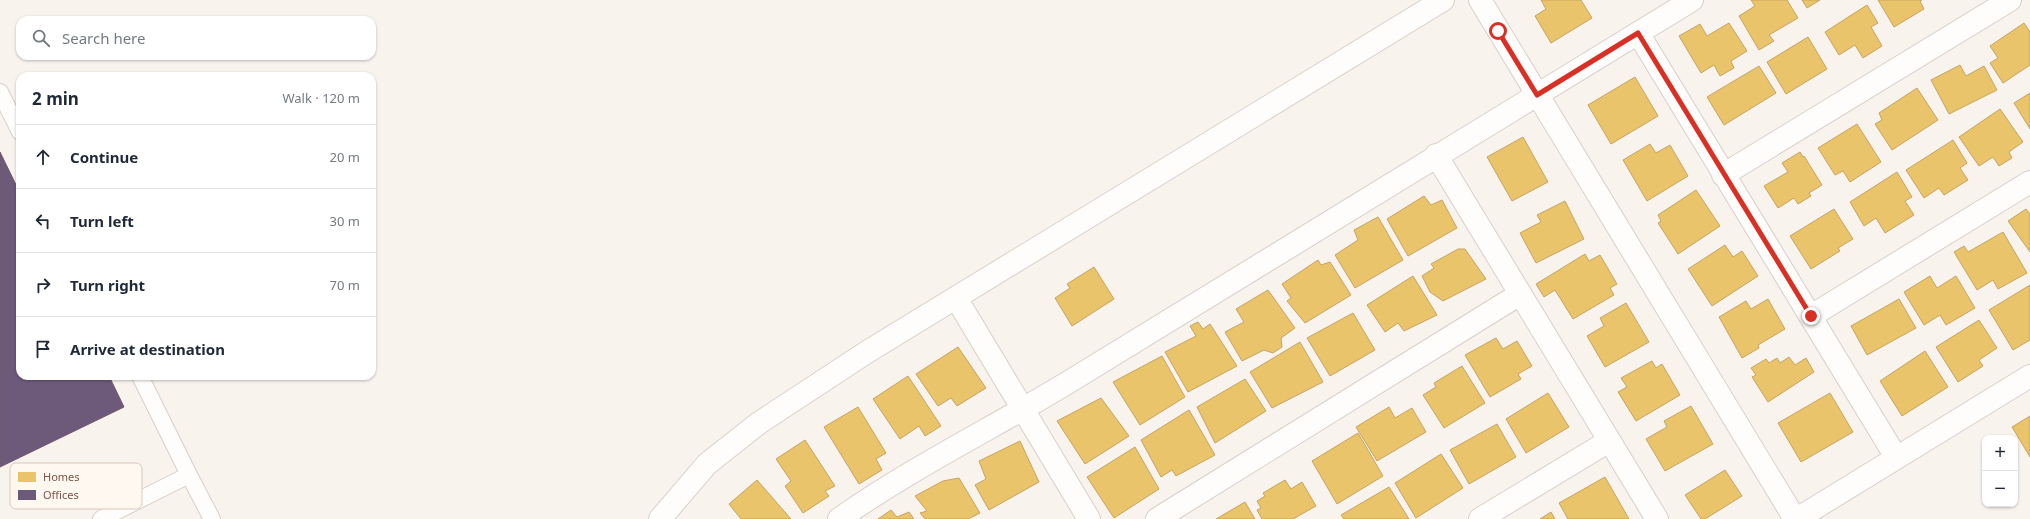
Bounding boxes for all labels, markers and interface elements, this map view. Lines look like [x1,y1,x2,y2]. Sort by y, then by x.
search box [16,16,376,60]
route start [1489,22,1507,40]
icon: search [30,27,52,49]
text: Search here [62,28,145,48]
text: 2 min [32,87,79,110]
text: Walk · 120 m [282,89,360,107]
icon: ahead [32,146,54,168]
text: Continue [70,147,138,167]
text: 20 m [330,148,360,166]
icon: left [32,210,54,232]
text: Turn left [70,211,134,231]
text: 30 m [330,212,360,230]
icon: right [32,274,54,296]
text: Turn right [70,275,145,295]
text: 70 m [330,276,360,294]
route end [1802,307,1820,325]
icon: arrive [32,338,54,360]
text: Arrive at destination [70,339,225,359]
map controls [1982,435,2018,507]
button: + [1982,435,2018,471]
legend [10,463,142,509]
text: Homes [43,469,80,484]
button: − [1982,471,2018,507]
text: Offices [43,487,79,502]

